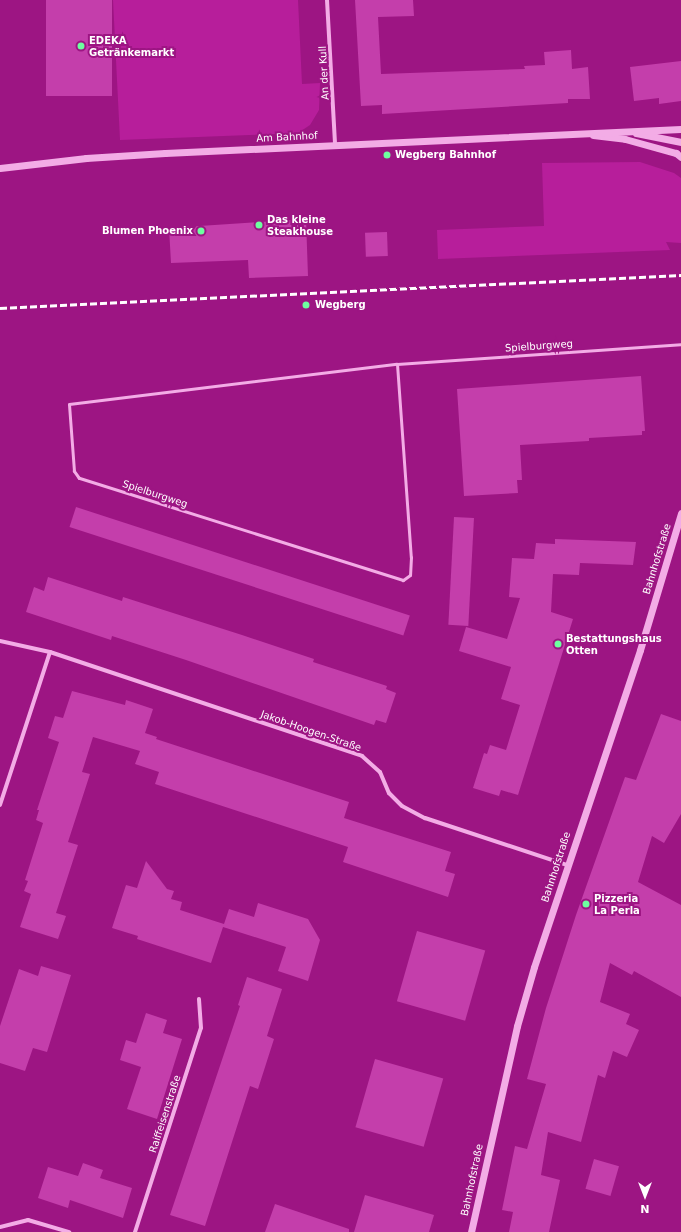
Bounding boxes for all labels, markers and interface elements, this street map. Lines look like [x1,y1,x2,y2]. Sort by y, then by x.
place label: EDEKA Getränkemarkt [89,34,174,58]
marker: EDEKA Getränkemarkt [76,41,86,51]
street label: An der Kull [317,46,331,100]
street label: Am Bahnhof [256,129,318,145]
place label: Wegberg Bahnhof [395,149,496,161]
marker: Wegberg Bahnhof [382,150,392,160]
place label: Das kleine Steakhouse [267,213,333,236]
marker: Das kleine Steakhouse [254,220,264,230]
place label: Blumen Phoenix [102,225,193,237]
marker: Blumen Phoenix [196,226,206,236]
marker: Wegberg [300,299,312,311]
place label: Wegberg [315,299,366,311]
street label: Spielburgweg [505,338,573,354]
street label: Spielburgweg [121,478,189,510]
street label: Bahnhofstraße [641,522,673,596]
place label: Bestattungshaus Otten [566,632,662,656]
marker: Bestattungshaus Otten [553,639,563,649]
street label: Jakob-Hoogen-Straße [259,708,363,754]
street label: Bahnhofstraße [539,830,573,904]
place label: Pizzeria La Perla [594,892,640,916]
marker: Pizzeria La Perla [581,899,591,909]
street label: Raiffeisenstraße [147,1074,183,1154]
street label: Bahnhofstraße [458,1143,486,1217]
north arrow [625,1176,665,1216]
text: N [640,1202,650,1215]

